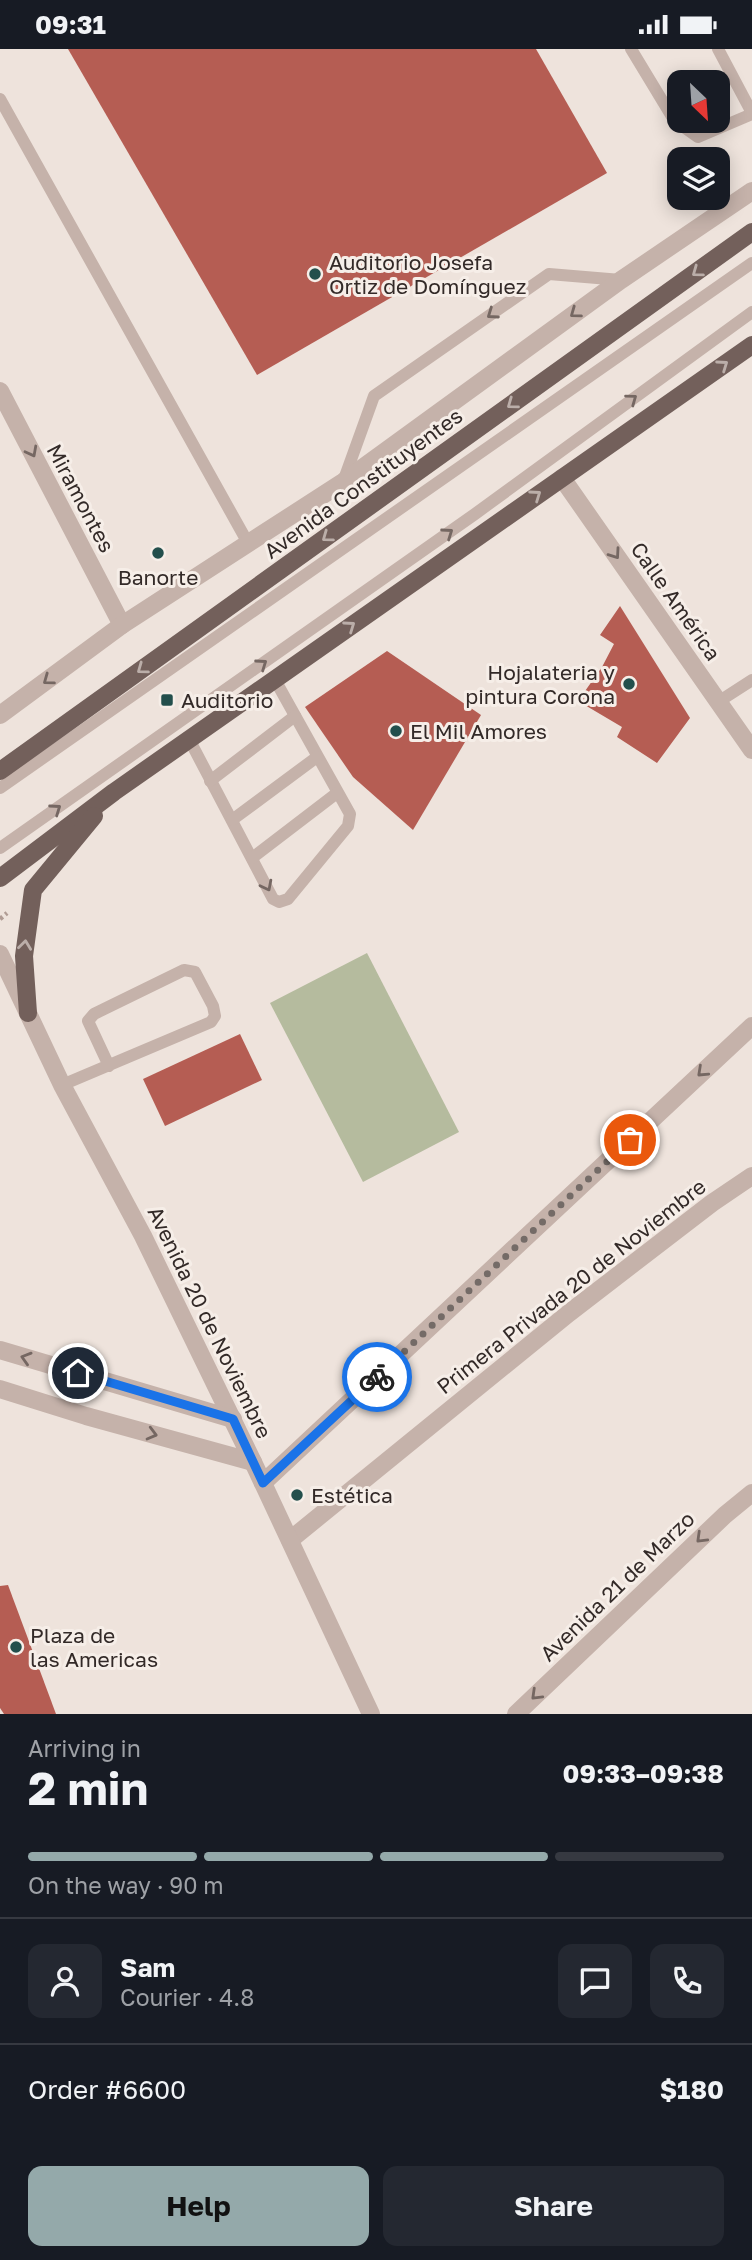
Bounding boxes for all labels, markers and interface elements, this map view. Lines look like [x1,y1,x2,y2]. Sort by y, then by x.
text: 09:31 [35,9,106,40]
north arrow [667,70,730,133]
map controls [667,70,730,210]
button: layers [667,147,730,210]
place label: Auditorio Josefa Ortiz de Domínguez [329,249,526,299]
one-way arrow [692,264,704,276]
marker: Auditorio Josefa Ortiz de Domínguez [307,266,323,282]
one-way arrow [570,305,583,318]
one-way arrow [487,306,500,318]
one-way arrow [715,361,728,373]
one-way arrow [624,395,637,408]
one-way arrow [507,396,520,408]
street label: Avenida Constituyentes [259,402,467,564]
street label: Miramontes [42,439,120,557]
one-way arrow [23,444,37,457]
one-way arrow [529,490,542,503]
one-way arrow [322,529,335,541]
one-way arrow [440,529,453,541]
street label: Calle América [626,537,726,665]
marker: Banorte [150,545,166,561]
one-way arrow [607,546,619,559]
place label: Banorte [118,564,198,590]
one-way arrow [342,621,355,634]
place label: Hojalateria y pintura Corona [465,659,615,709]
one-way arrow [254,660,267,672]
one-way arrow [137,661,150,674]
one-way arrow [43,672,55,684]
marker: Hojalateria y pintura Corona [621,676,637,692]
place label: Auditorio [181,687,273,713]
marker: Auditorio [159,692,175,708]
place label: El Mil Amores [410,718,547,744]
marker: El Mil Amores [388,723,404,739]
one-way arrow [48,805,61,817]
one-way arrow [258,879,272,891]
one-way arrow [18,939,33,951]
one-way arrow [697,1064,710,1077]
pin [600,1110,660,1170]
icon: bag [611,1121,649,1159]
street label: Primera Privada 20 de Noviembre [431,1173,711,1399]
street label: Avenida 20 de Noviembre [142,1202,278,1442]
courier [342,1342,412,1412]
pin [48,1343,108,1403]
one-way arrow [21,1351,33,1366]
icon: home [59,1354,97,1392]
icon: bike [358,1358,396,1396]
one-way arrow [145,1426,157,1440]
place label: Estética [311,1482,393,1508]
marker: Estética [289,1487,305,1503]
street label: Avenida 21 de Marzo [534,1506,700,1666]
one-way arrow [696,1530,709,1543]
place label: Plaza de las Americas [30,1622,158,1672]
marker: Plaza de las Americas [8,1639,24,1655]
one-way arrow [531,1687,544,1700]
text: Arriving in [28,1734,141,1762]
text: 09:33–09:38 [563,1758,724,1789]
text: 2 min [28,1760,148,1815]
text: On the way · 90 m [28,1871,224,1899]
button: person [28,1944,102,2018]
button: chat [558,1944,632,2018]
button: phone [650,1944,724,2018]
text: Sam [120,1952,175,1983]
text: Courier · 4.8 [120,1983,254,2011]
text: Order #6600 [28,2074,186,2105]
text: $180 [660,2074,724,2105]
button: Help [28,2166,369,2246]
button: Share [383,2166,724,2246]

